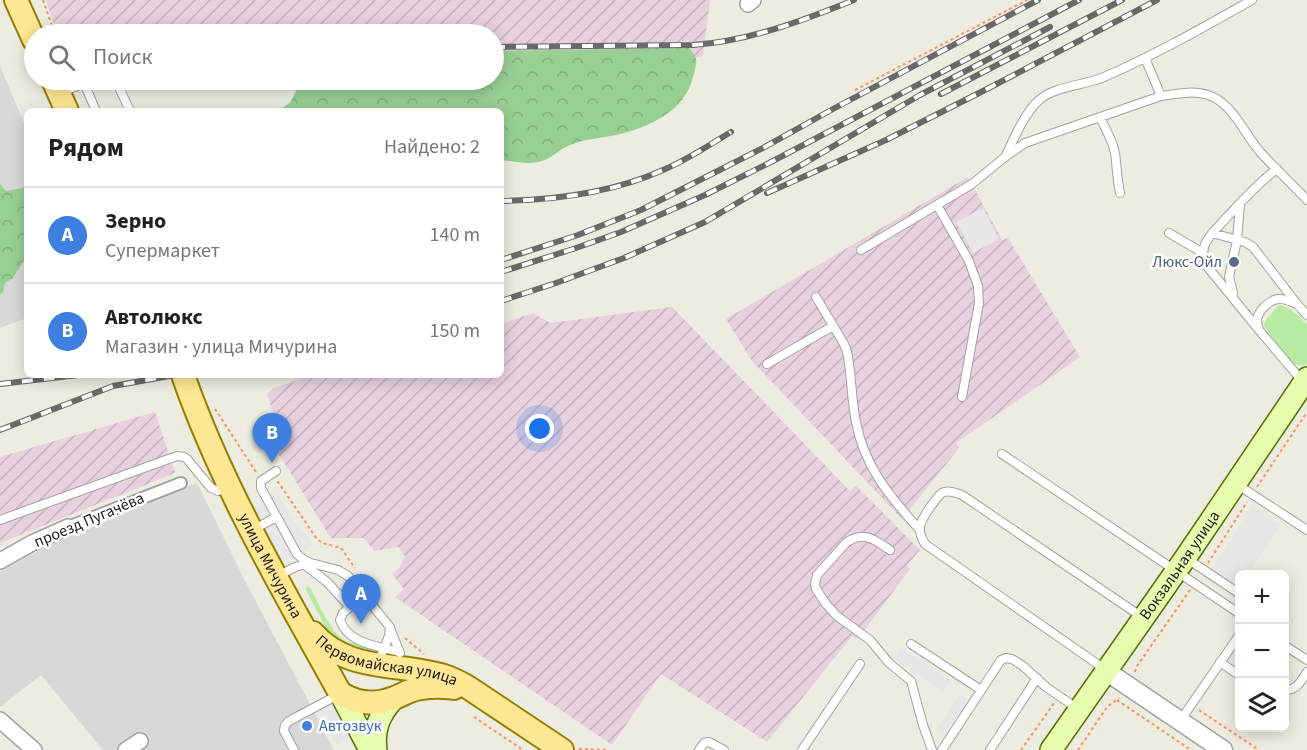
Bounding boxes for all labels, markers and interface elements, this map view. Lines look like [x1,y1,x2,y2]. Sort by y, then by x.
search box [24,24,504,90]
icon: search [45,41,78,74]
text: Поиск [93,41,152,73]
text: Рядом [48,129,124,166]
text: Найдено: 2 [384,133,480,161]
text: Зерно [105,205,166,237]
text: A [62,221,73,249]
text: 140 m [430,221,480,249]
text: Супермаркет [105,237,220,265]
place label: Люкс-Ойл [1152,251,1222,273]
marker: Люкс-Ойл [1227,255,1241,269]
text: Автолюкс [105,301,203,333]
text: B [61,317,74,345]
text: 150 m [430,317,480,345]
text: Магазин · улица Мичурина [105,333,337,361]
pin: B [252,414,292,463]
your location [525,414,554,443]
street label: проезд Пугачёва [31,487,147,553]
street label: Вокзальная улица [1134,506,1225,624]
street label: улица Мичурина [233,509,307,622]
map controls [1235,570,1289,732]
button: + [1235,570,1289,624]
pin: A [342,574,380,624]
button: − [1235,624,1289,678]
street label: Первомайская улица [311,630,461,691]
button: layers [1235,678,1289,732]
place label: Автозвук [319,715,382,737]
marker: Автозвук [300,719,314,733]

